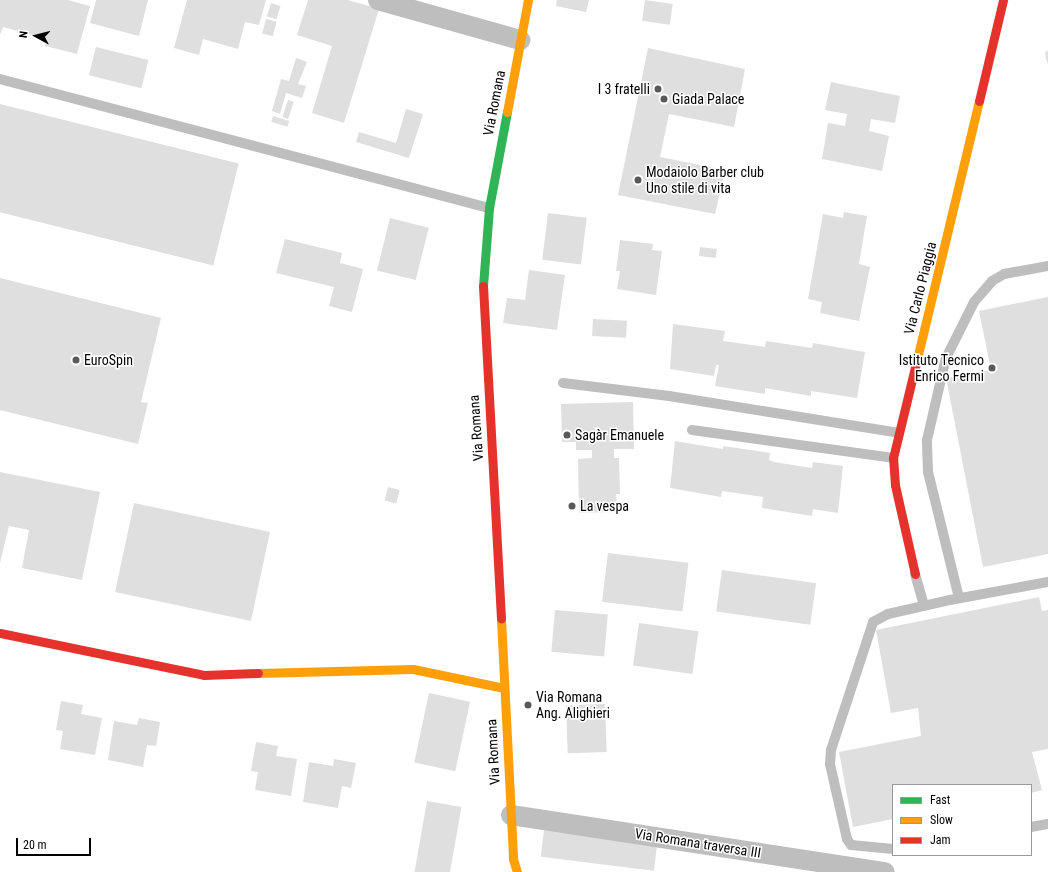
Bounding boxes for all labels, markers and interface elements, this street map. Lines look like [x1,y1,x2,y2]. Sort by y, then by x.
north arrow [16,16,56,56]
text: N [17,30,30,39]
street label: Via Romana [479,69,509,137]
place label: I 3 fratelli [598,81,650,97]
marker: I 3 fratelli [653,84,663,94]
place label: Giada Palace [672,91,744,107]
marker: Giada Palace [659,94,669,104]
place label: Modaiolo Barber club Uno stile di vita [646,164,764,196]
marker: Modaiolo Barber club Uno stile di vita [633,175,643,185]
street label: Via Carlo Piaggia [900,240,940,336]
place label: EuroSpin [84,352,133,368]
place label: Istituto Tecnico Enrico Fermi [898,352,984,384]
marker: EuroSpin [71,355,81,365]
marker: Istituto Tecnico Enrico Fermi [987,363,997,373]
street label: Via Romana [465,394,487,462]
place label: Sagàr Emanuele [575,427,664,443]
marker: Sagàr Emanuele [562,430,572,440]
place label: La vespa [580,498,629,514]
marker: La vespa [567,501,577,511]
place label: Via Romana Ang. Alighieri [536,689,610,722]
marker: Via Romana Ang. Alighieri [523,700,533,710]
street label: Via Romana [483,719,503,785]
legend [892,784,1032,856]
text: Fast [930,793,950,807]
text: Slow [930,813,953,827]
street label: Via Romana traversa III [634,825,762,861]
scale bar [18,830,93,856]
text: Jam [930,833,951,847]
text: 20 m [23,838,47,852]

